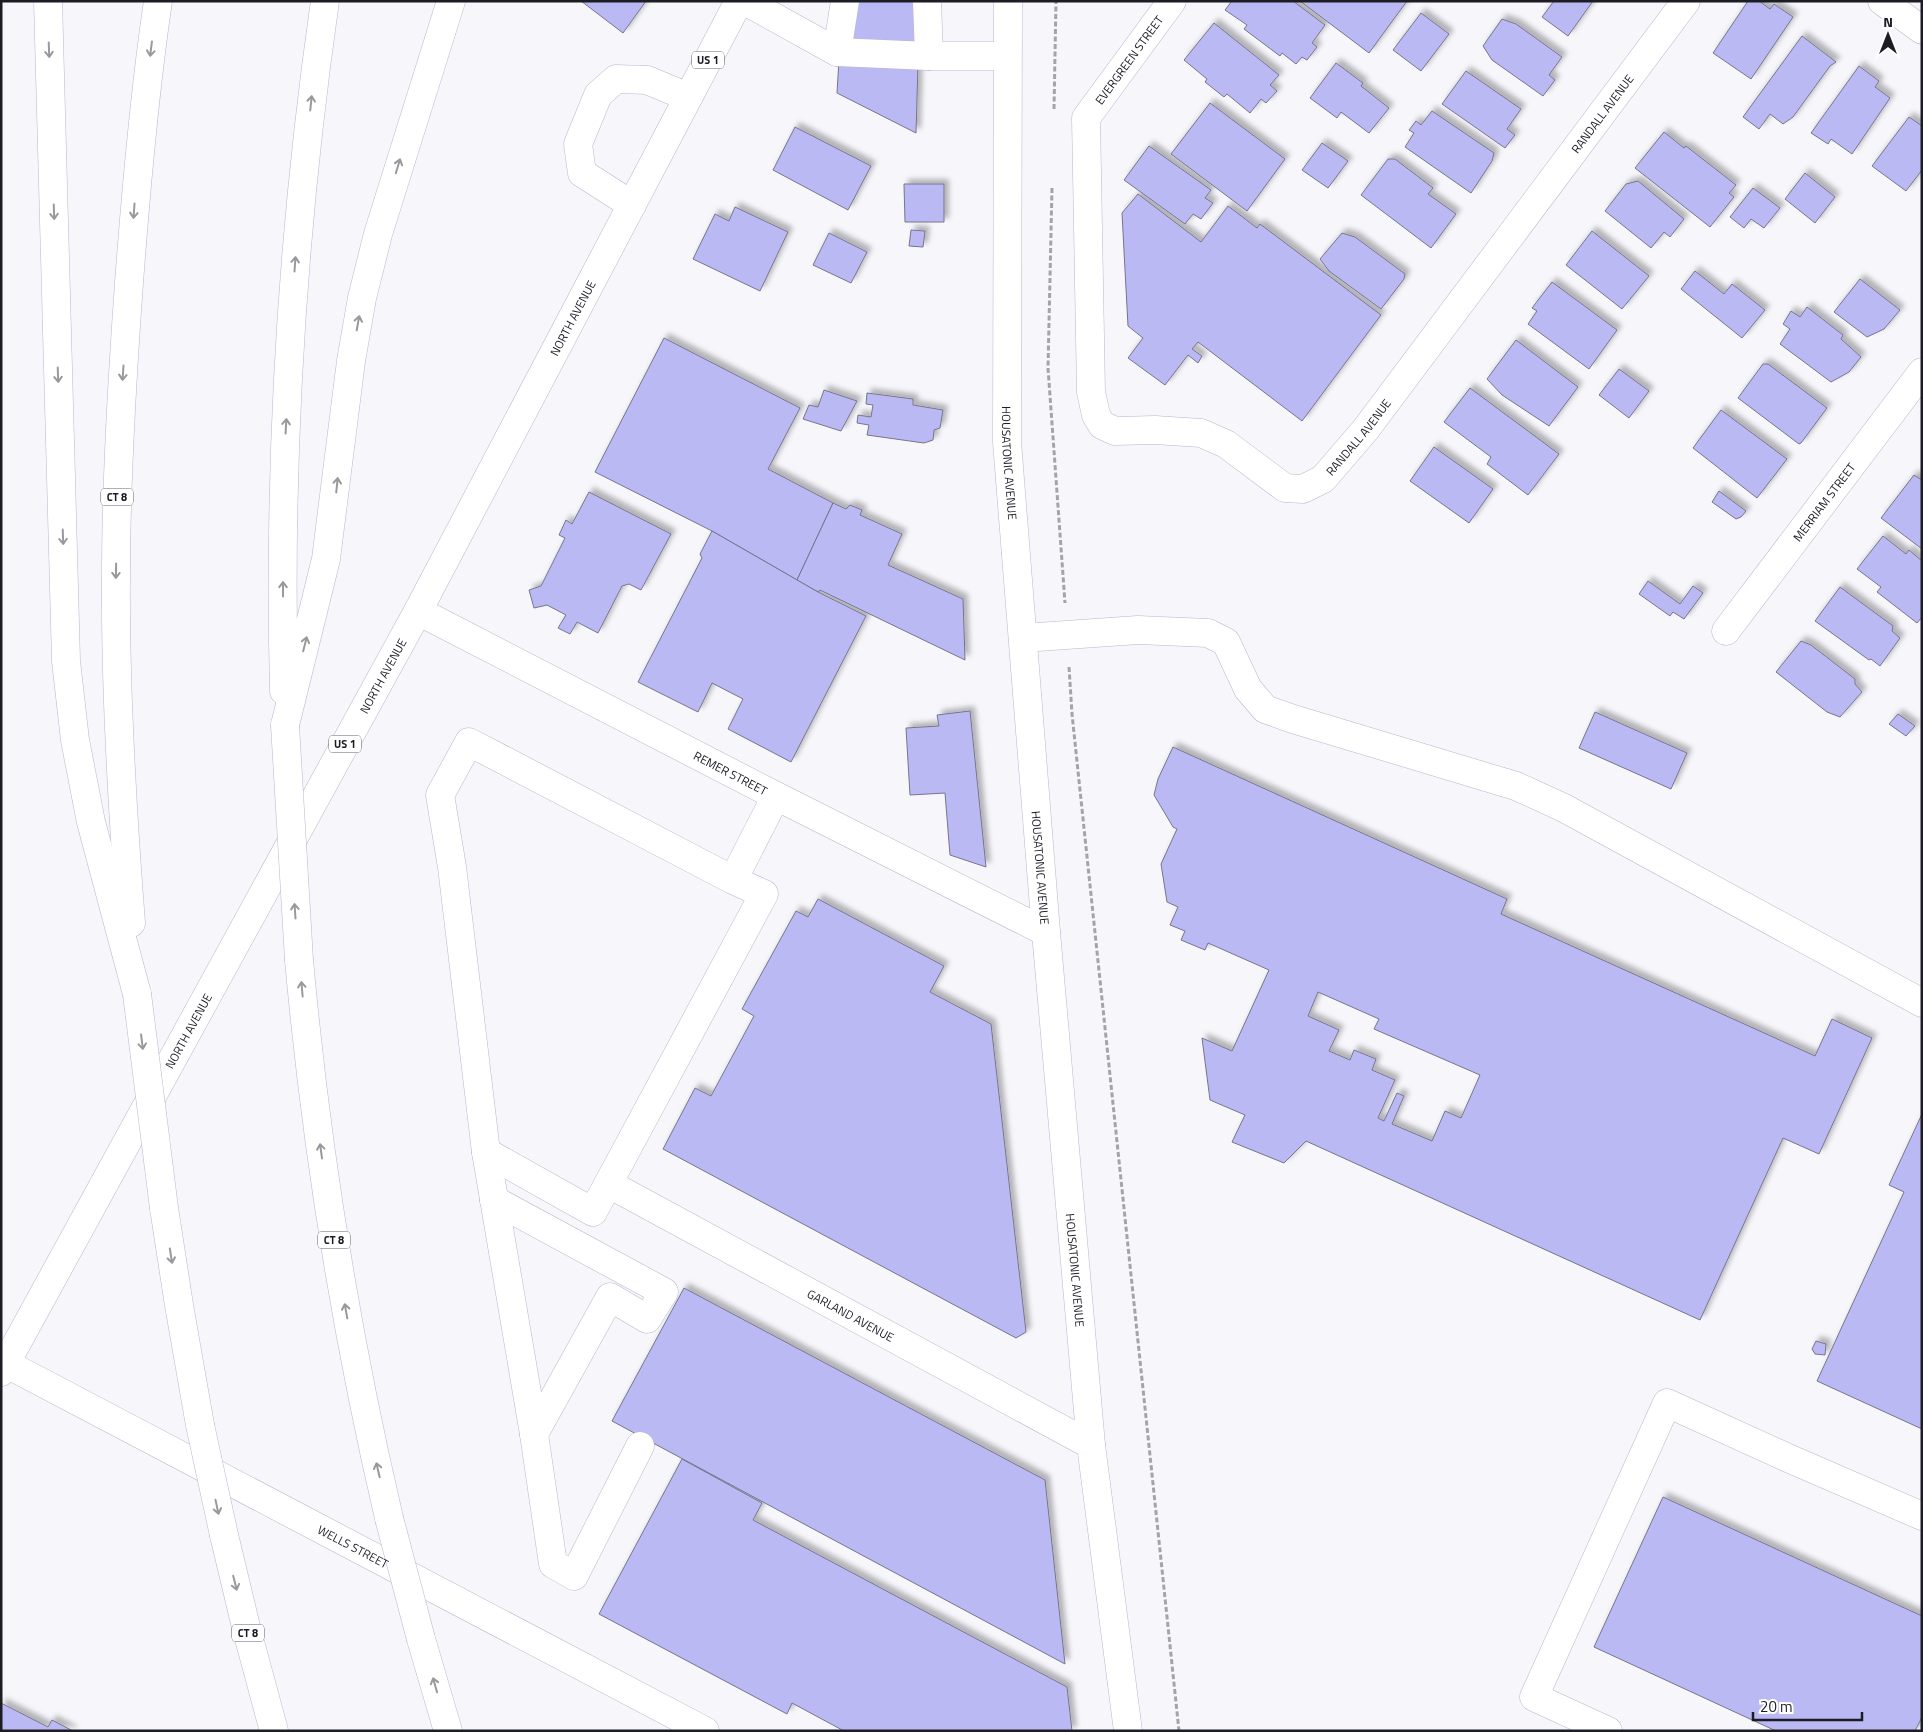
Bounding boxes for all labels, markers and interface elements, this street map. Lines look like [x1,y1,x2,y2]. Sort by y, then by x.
north arrow [1863,10,1913,60]
street label: EVERGREEN STREET [1090,11,1168,109]
text: N [1883,11,1893,32]
one-way arrow [146,41,156,57]
one-way arrow [45,42,54,58]
road number: US 1 [692,52,724,68]
street label: RANDALL AVENUE [1566,70,1638,157]
one-way arrow [306,95,316,111]
one-way arrow [394,159,404,175]
one-way arrow [130,203,139,219]
one-way arrow [49,204,59,220]
one-way arrow [291,257,300,273]
street label: NORTH AVENUE [544,276,600,359]
one-way arrow [353,316,363,332]
one-way arrow [119,365,128,381]
one-way arrow [54,367,63,383]
street label: RANDALL AVENUE [1321,394,1395,479]
street label: HOUSATONIC AVENUE [997,406,1023,521]
one-way arrow [281,419,291,435]
street label: MERRIAM STREET [1788,458,1860,545]
one-way arrow [332,477,341,493]
road number: CT 8 [101,488,133,506]
one-way arrow [58,529,68,545]
one-way arrow [111,562,121,578]
one-way arrow [278,581,288,598]
street label: NORTH AVENUE [354,634,411,717]
one-way arrow [301,636,311,652]
road number: US 1 [329,736,361,752]
street label: REMER STREET [691,746,772,800]
street label: HOUSATONIC AVENUE [1027,810,1055,926]
one-way arrow [291,903,300,919]
one-way arrow [297,982,307,998]
street label: NORTH AVENUE [160,989,216,1072]
one-way arrow [137,1034,147,1050]
one-way arrow [316,1143,326,1159]
street label: HOUSATONIC AVENUE [1061,1213,1090,1328]
road number: CT 8 [318,1232,350,1248]
one-way arrow [167,1248,177,1264]
street label: GARLAND AVENUE [804,1284,898,1346]
one-way arrow [341,1304,351,1320]
one-way arrow [373,1463,382,1479]
one-way arrow [213,1498,223,1514]
street label: WELLS STREET [314,1520,393,1573]
one-way arrow [231,1574,240,1590]
road number: CT 8 [232,1625,264,1642]
one-way arrow [429,1677,439,1693]
scale bar [1753,1690,1862,1722]
text: 20 m [1760,1695,1793,1718]

